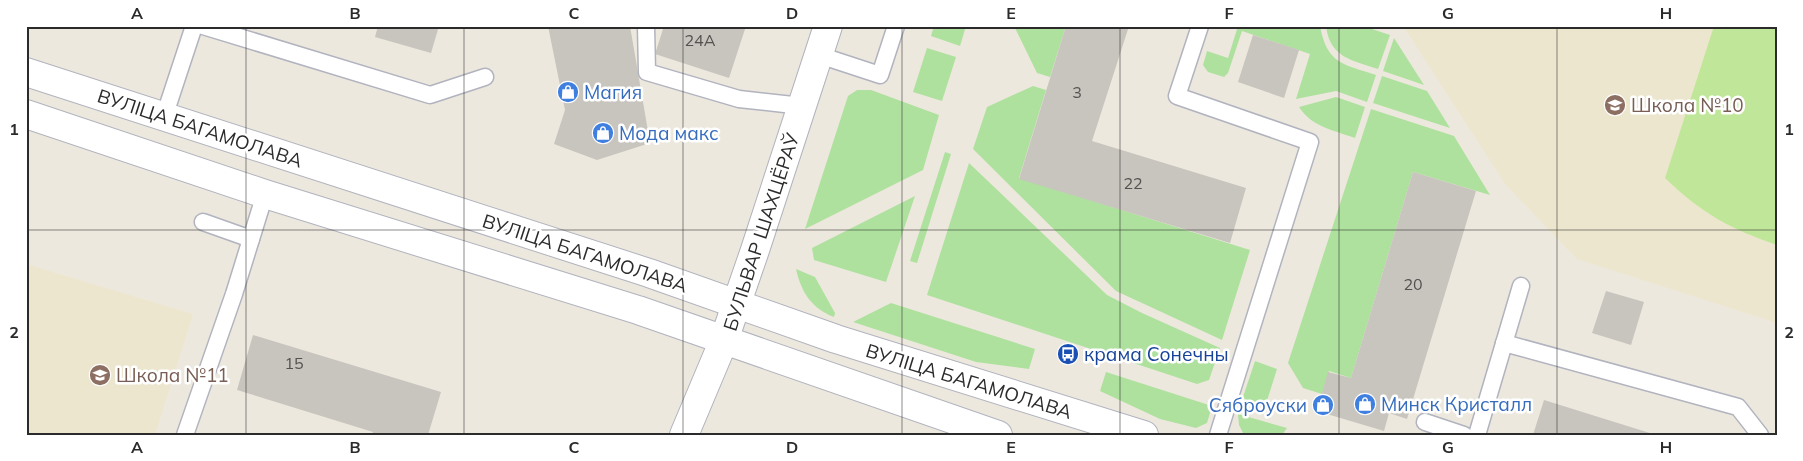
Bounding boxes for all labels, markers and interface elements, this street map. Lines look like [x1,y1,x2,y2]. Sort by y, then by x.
text: A [131,3,143,23]
text: B [349,3,361,23]
text: C [569,3,580,23]
text: D [786,3,798,23]
text: E [1006,3,1016,23]
text: F [1224,3,1234,23]
text: G [1442,3,1454,23]
text: H [1660,3,1672,23]
house number: 24А [685,30,716,50]
shop icon: Магия [556,80,580,104]
place label: Магия [584,80,642,104]
house number: 3 [1072,82,1082,102]
street label: ВУЛІЦА БАГАМОЛАВА [94,83,306,173]
school or university icon: Школа №10 [1603,93,1627,117]
place label: Школа №10 [1631,93,1744,117]
text: 1 [9,119,19,139]
text: 1 [1784,119,1794,139]
shop icon: Мода макс [591,121,615,145]
place label: Мода макс [619,121,719,145]
street label: БУЛЬВАР ШАХЦЁРАЎ [718,130,804,334]
house number: 22 [1123,173,1143,193]
street label: ВУЛІЦА БАГАМОЛАВА [479,208,691,298]
house number: 20 [1403,274,1423,294]
text: 2 [9,322,19,342]
text: 2 [1784,322,1794,342]
street label: ВУЛІЦА БАГАМОЛАВА [863,338,1075,424]
bus stop icon: крама Сонечны [1056,342,1080,366]
place label: крама Сонечны [1084,342,1229,366]
house number: 15 [284,353,304,373]
school or university icon: Школа №11 [88,363,112,387]
place label: Школа №11 [116,363,229,387]
shop icon: Минск Кристалл [1353,392,1377,416]
place label: Минск Кристалл [1381,392,1532,416]
place label: Сяброуски [1209,393,1307,417]
shop icon: Сяброуски [1311,393,1335,417]
text: A [131,437,143,457]
text: B [349,437,361,457]
text: C [569,437,580,457]
text: D [786,437,798,457]
text: E [1006,437,1016,457]
text: F [1224,437,1234,457]
text: G [1442,437,1454,457]
text: H [1660,437,1672,457]

